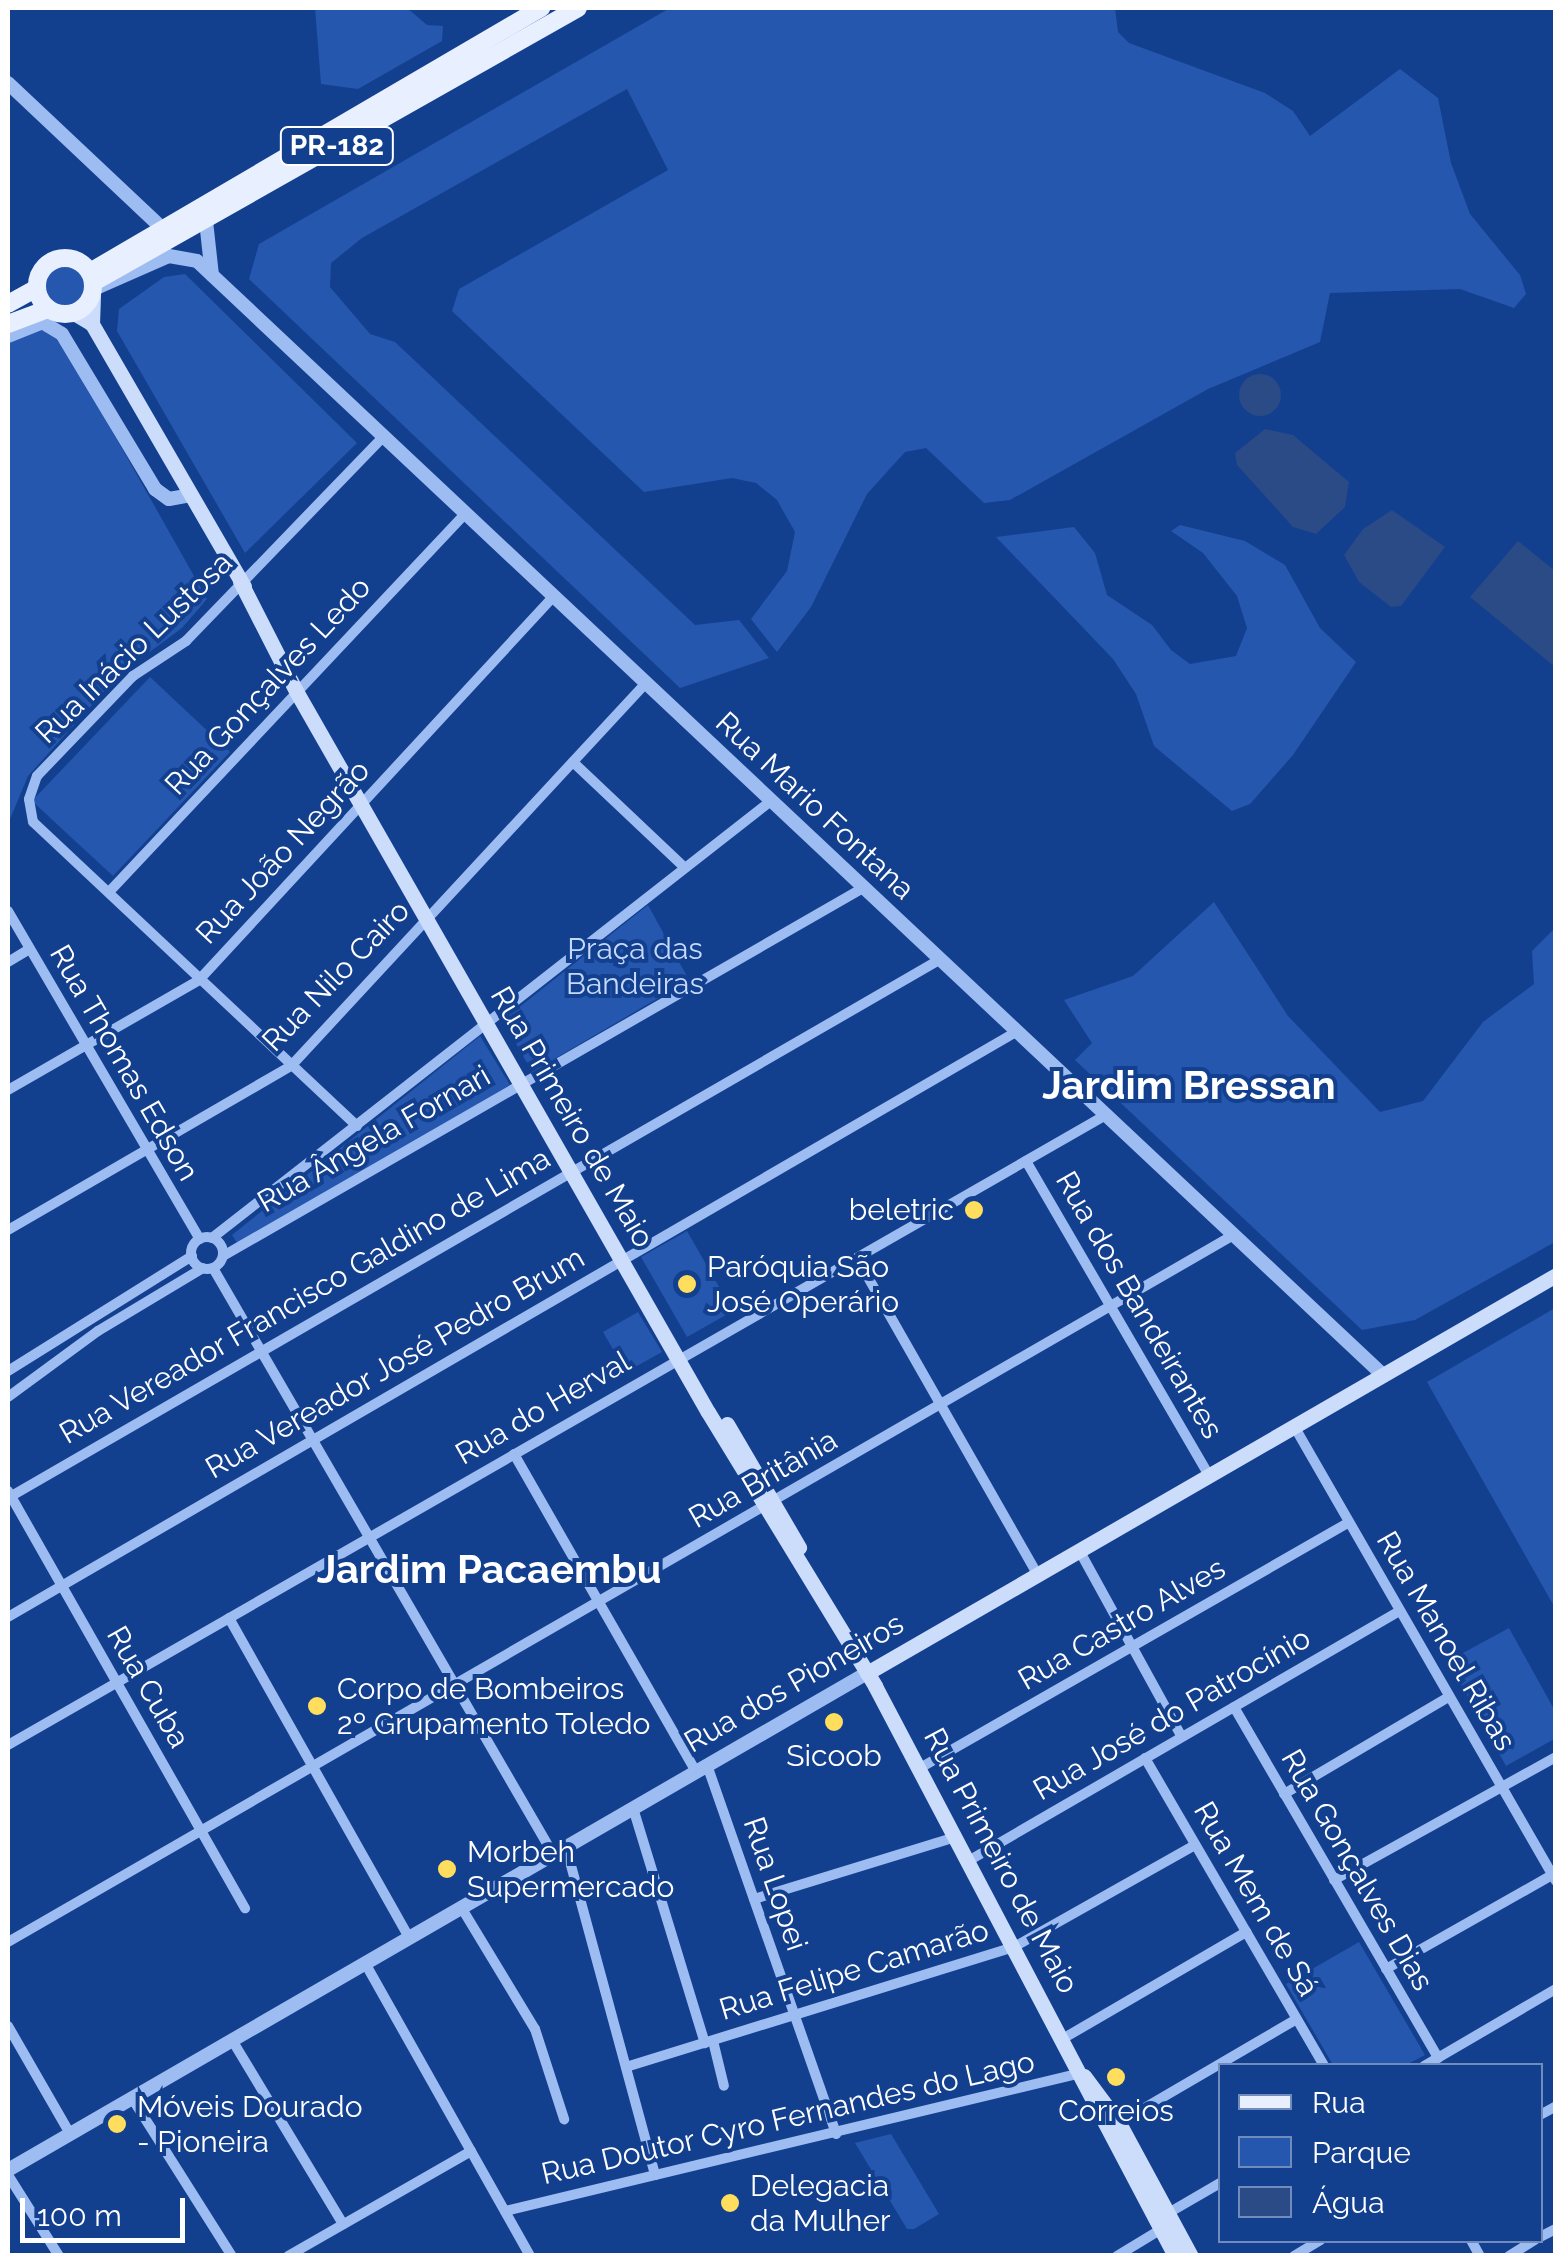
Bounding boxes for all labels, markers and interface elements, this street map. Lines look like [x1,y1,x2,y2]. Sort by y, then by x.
road number: PR-182 [280,123,394,169]
street label: Rua Inácio Lustosa [28,545,240,751]
street label: Rua Gonçalves Ledo [158,570,378,802]
street label: Rua Mario Fontana [708,705,922,907]
street label: Rua João Negrão [188,752,378,952]
street label: Rua Nilo Cairo [255,893,417,1059]
park label: Praça das Bandeiras [566,931,704,1002]
street label: Rua Thomas Edson [42,938,206,1188]
street label: Rua Primeiro de Maio [483,980,661,1254]
street label: Rua Ângela Fornari [251,1058,497,1220]
district label: Jardim Bressan [1042,1061,1336,1109]
street label: Rua Vereador Francisco Galdino de Lima [53,1140,557,1452]
street label: Rua dos Bandeirantes [1048,1165,1230,1445]
place label: beletric [849,1192,954,1228]
marker: beletric [963,1199,985,1221]
street label: Rua Vereador José Pedro Brum [198,1239,592,1487]
place label: Paróquia São José Operário [707,1249,899,1320]
marker: Paróquia São José Operário [676,1273,698,1295]
street label: Rua do Herval [449,1344,637,1472]
street label: Rua Britânia [683,1422,843,1536]
street label: Rua Manoel Ribas [1368,1525,1524,1757]
district label: Jardim Pacaembu [317,1545,661,1593]
street label: Rua Castro Alves [1012,1550,1232,1698]
street label: Rua dos Pioneiros [678,1606,910,1760]
street label: Rua Cuba [99,1620,197,1754]
street label: Rua José do Patrocínio [1027,1620,1317,1808]
place label: Corpo de Bombeiros 2º Grupamento Toledo [337,1671,651,1742]
marker: Corpo de Bombeiros 2º Grupamento Toledo [306,1695,328,1717]
marker: Sicoob [823,1711,845,1733]
street label: Rua Primeiro de Maio [916,1722,1086,2000]
place label: Sicoob [786,1738,882,1774]
street label: Rua Gonçalves Dias [1273,1743,1441,1997]
street label: Rua Mem de Sá [1186,1795,1326,2003]
street label: Rua Lopei [735,1812,815,1956]
place label: Morbeh Supermercado [467,1834,674,1904]
marker: Morbeh Supermercado [436,1858,458,1880]
street label: Rua Felipe Camarão [715,1912,993,2028]
street label: Rua Doutor Cyro Fernandes do Lago [538,2044,1038,2192]
legend [1218,2063,1543,2243]
marker: Correios [1105,2066,1127,2088]
text: Rua [1312,2085,1366,2120]
place label: Móveis Dourado - Pioneira [137,2089,363,2160]
place label: Correios [1058,2093,1174,2129]
marker: Móveis Dourado - Pioneira [106,2113,128,2135]
text: Parque [1312,2135,1411,2170]
place label: Delegacia da Mulher [750,2168,891,2238]
scale bar [25,2178,190,2240]
text: Água [1312,2185,1385,2220]
marker: Delegacia da Mulher [719,2192,741,2214]
text: 100 m [37,2198,122,2233]

